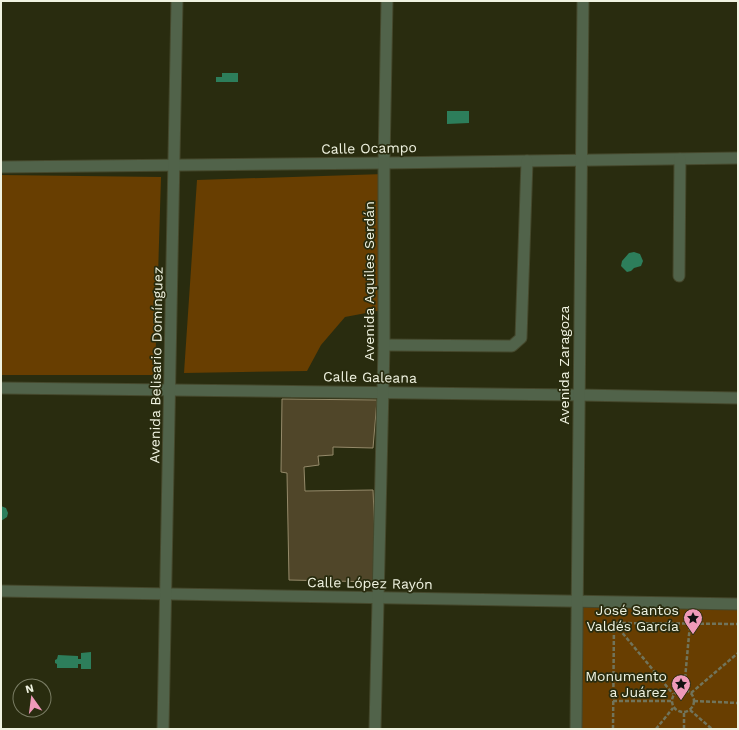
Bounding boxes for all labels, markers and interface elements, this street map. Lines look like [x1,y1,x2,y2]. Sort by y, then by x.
street label: Calle Ocampo [321,139,417,157]
street label: Avenida Aquiles Serdán [361,201,377,361]
street label: Avenida Belisario Domínguez [146,267,166,463]
street label: Avenida Zaragoza [556,305,572,425]
street label: Calle Galeana [323,368,417,386]
street label: Calle López Rayón [307,574,433,592]
place label: José Santos Valdés García [587,602,679,634]
place icon: José Santos Valdés García [682,607,704,635]
place label: Monumento a Juárez [585,668,667,700]
place icon: Monumento a Juárez [670,673,692,701]
north arrow [12,678,52,718]
text: N [24,681,35,696]

